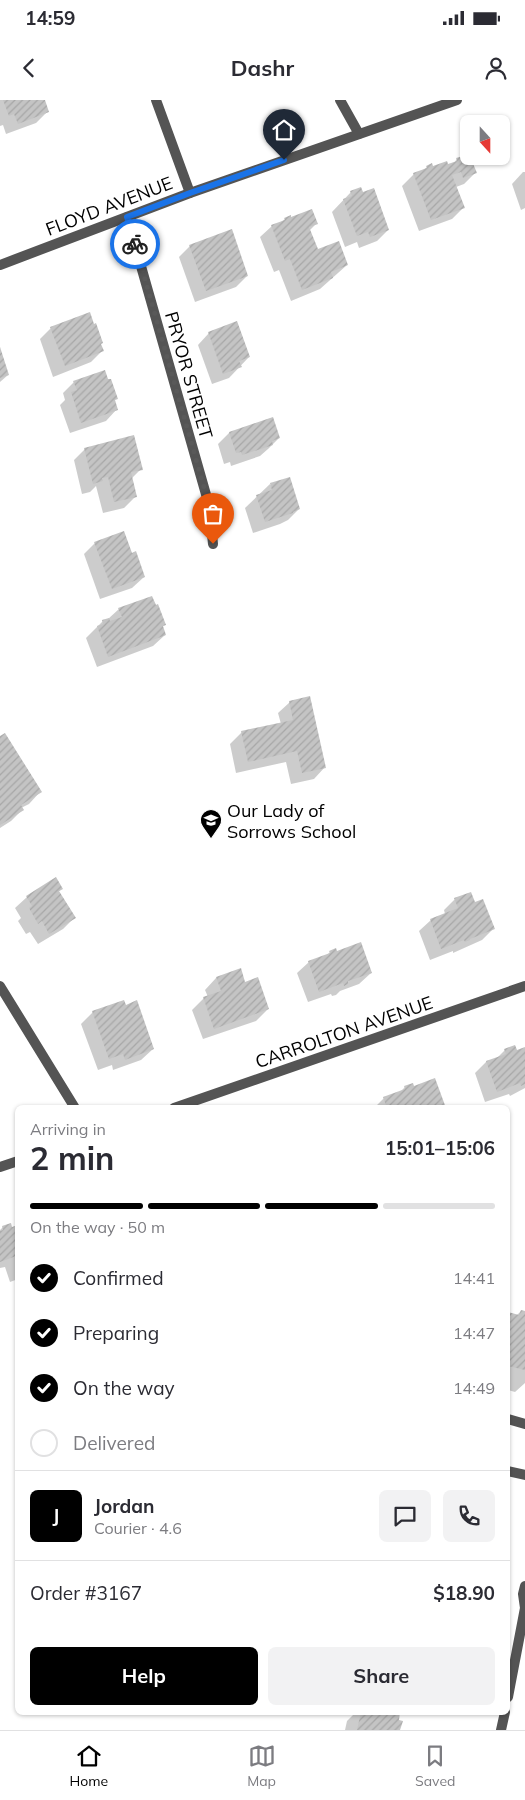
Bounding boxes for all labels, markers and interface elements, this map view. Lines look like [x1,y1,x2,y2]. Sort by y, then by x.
text: 14:59 [25,6,75,30]
icon: back [15,54,43,82]
text: Dashr [231,54,294,82]
icon: person [482,54,510,82]
pin [263,109,305,160]
north arrow [460,115,510,165]
map controls [460,115,510,165]
icon: home [270,116,298,144]
street label: FLOYD AVENUE [42,171,176,241]
courier [110,219,160,269]
icon: bike [121,230,149,258]
street label: PRYOR STREET [160,309,218,441]
pin [192,493,234,544]
icon: bag [199,500,227,528]
place label: Our Lady of Sorrows School [227,799,356,843]
school or university icon: Our Lady of Sorrows School [199,808,223,839]
street label: CARROLTON AVENUE [252,991,436,1073]
text: Arriving in [30,1119,106,1139]
text: 15:01–15:06 [385,1136,495,1160]
text: 2 min [30,1138,114,1178]
text: On the way · 50 m [30,1217,165,1237]
icon: check [30,1264,58,1292]
text: Confirmed [73,1266,164,1290]
text: 14:41 [453,1268,495,1288]
icon: check [30,1319,58,1347]
text: Preparing [73,1321,159,1345]
text: 14:47 [453,1323,495,1343]
icon: check [30,1374,58,1402]
text: On the way [73,1376,175,1400]
text: 14:49 [453,1378,495,1398]
text: Delivered [73,1431,155,1455]
button: chat [379,1490,431,1542]
button: phone [443,1490,495,1542]
text: Jordan [94,1494,154,1518]
text: J [53,1504,59,1528]
text: Courier · 4.6 [94,1518,182,1538]
text: Order #3167 [30,1581,142,1605]
text: $18.90 [433,1581,495,1605]
button: Help [30,1647,258,1705]
button: Share [268,1647,495,1705]
tab: Home [70,1742,108,1790]
tab: Map [247,1742,276,1790]
tab: Saved [415,1742,455,1790]

